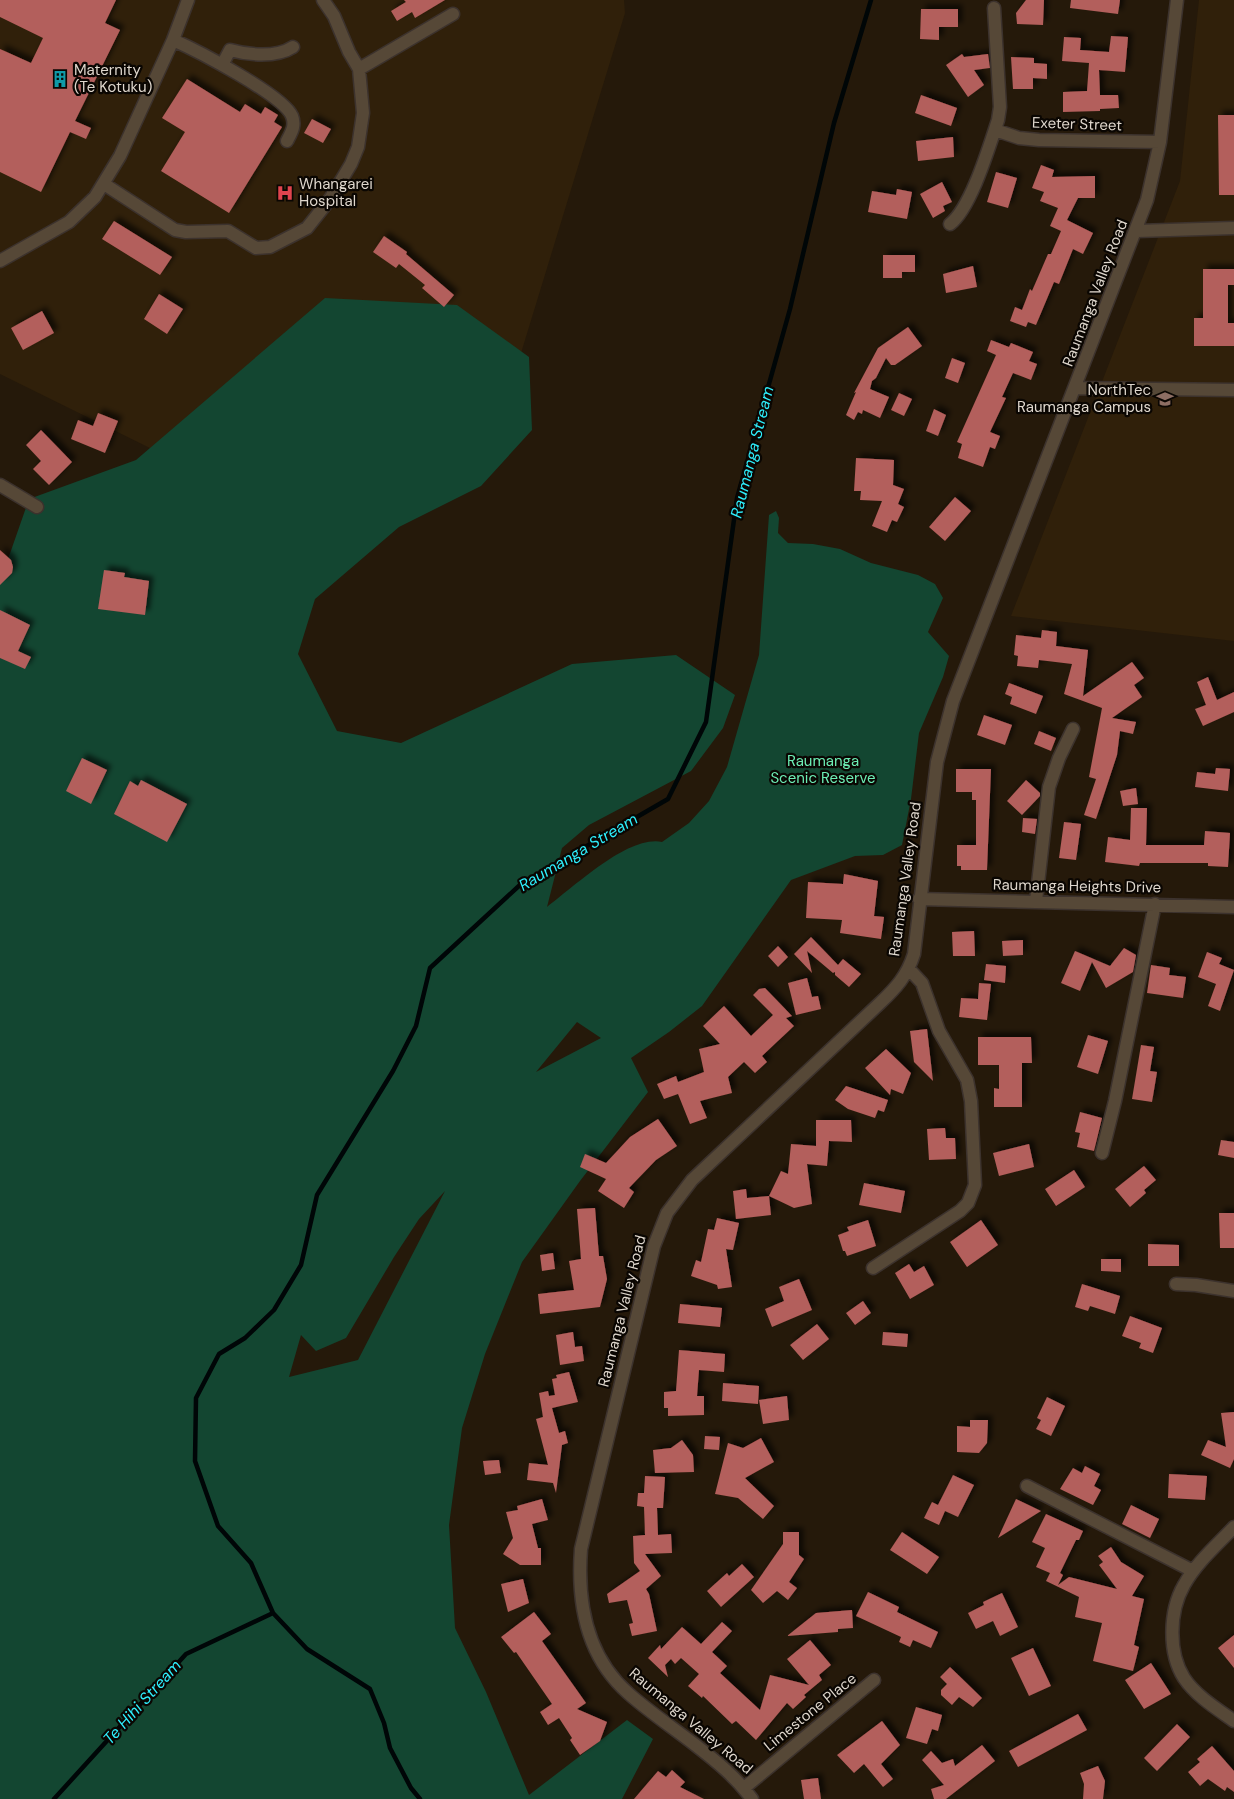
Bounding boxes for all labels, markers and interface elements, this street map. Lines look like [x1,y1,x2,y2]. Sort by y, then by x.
place label: Maternity (Te Kotuku) [74,60,152,97]
building icon: Maternity (Te Kotuku) [50,69,70,89]
street label: Exeter Street [1032,112,1122,136]
place label: Whangarei Hospital [299,174,373,211]
hospital icon: Whangarei Hospital [275,183,295,203]
street label: Raumanga Valley Road [1058,217,1132,369]
place label: NorthTec Raumanga Campus [1017,380,1151,417]
water label: Raumanga Stream [725,384,779,520]
school or university icon: NorthTec Raumanga Campus [1155,389,1175,409]
park label: Raumanga Scenic Reserve [770,751,876,788]
street label: Raumanga Valley Road [884,801,926,957]
water label: Raumanga Stream [515,808,641,896]
street label: Raumanga Heights Drive [993,875,1161,897]
street label: Raumanga Valley Road [593,1233,651,1389]
water label: Te Hihi Stream [98,1655,186,1749]
street label: Raumanga Valley Road [625,1663,757,1779]
street label: Limestone Place [760,1668,860,1756]

